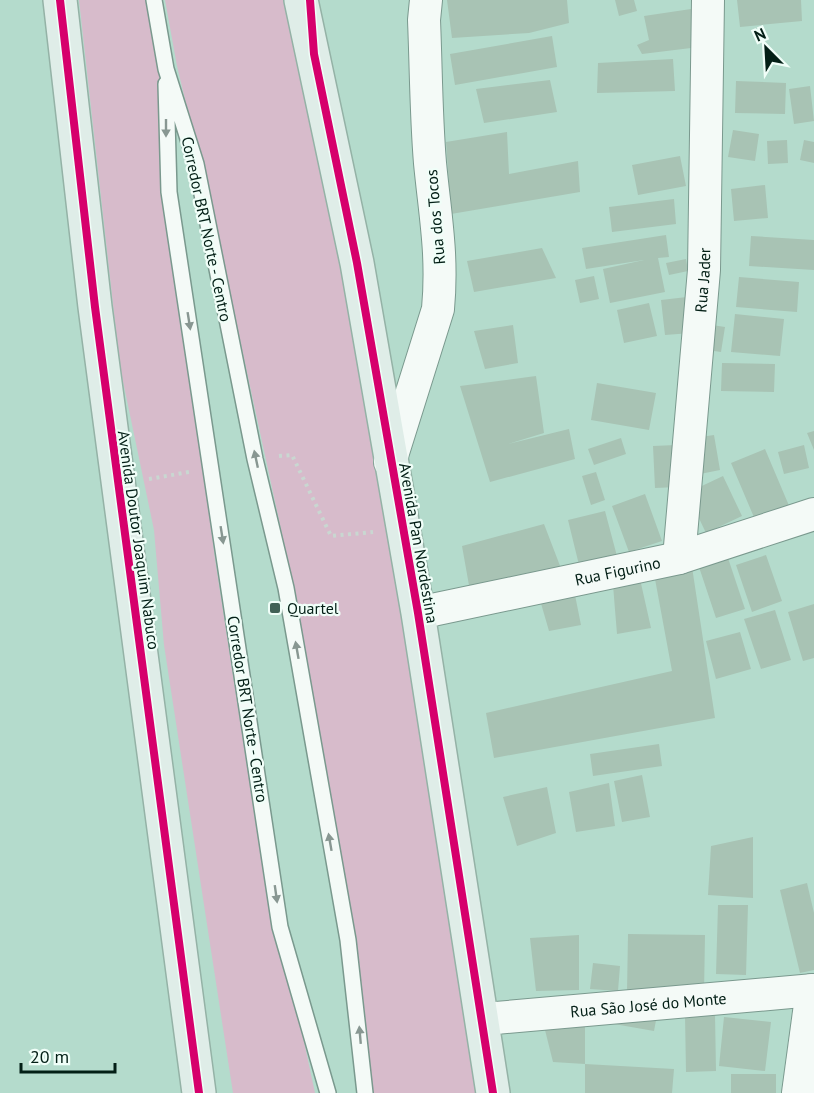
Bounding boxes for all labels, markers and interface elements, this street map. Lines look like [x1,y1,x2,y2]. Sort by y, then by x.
north arrow [736,18,796,78]
text: N [751,23,769,46]
one-way arrow [161,118,171,137]
street label: Corredor BRT Norte - Centro [178,135,236,323]
street label: Rua dos Tocos [421,168,449,265]
street label: Rua Jader [690,247,714,313]
one-way arrow [185,312,194,331]
street label: Avenida Doutor Joaquim Nabuco [114,429,164,651]
one-way arrow [250,450,260,469]
street label: Avenida Pan Nordestina [395,461,443,625]
one-way arrow [218,525,227,544]
street label: Rua Figurino [573,552,662,590]
place label: Quartel [287,598,339,618]
marker: Quartel [268,601,282,615]
street label: Corredor BRT Norte - Centro [223,614,273,804]
one-way arrow [292,640,301,659]
one-way arrow [325,833,334,852]
one-way arrow [271,884,281,903]
street label: Rua São José do Monte [569,988,727,1021]
one-way arrow [355,1025,365,1044]
scale bar [21,1036,116,1074]
text: 20 m [30,1045,69,1068]

